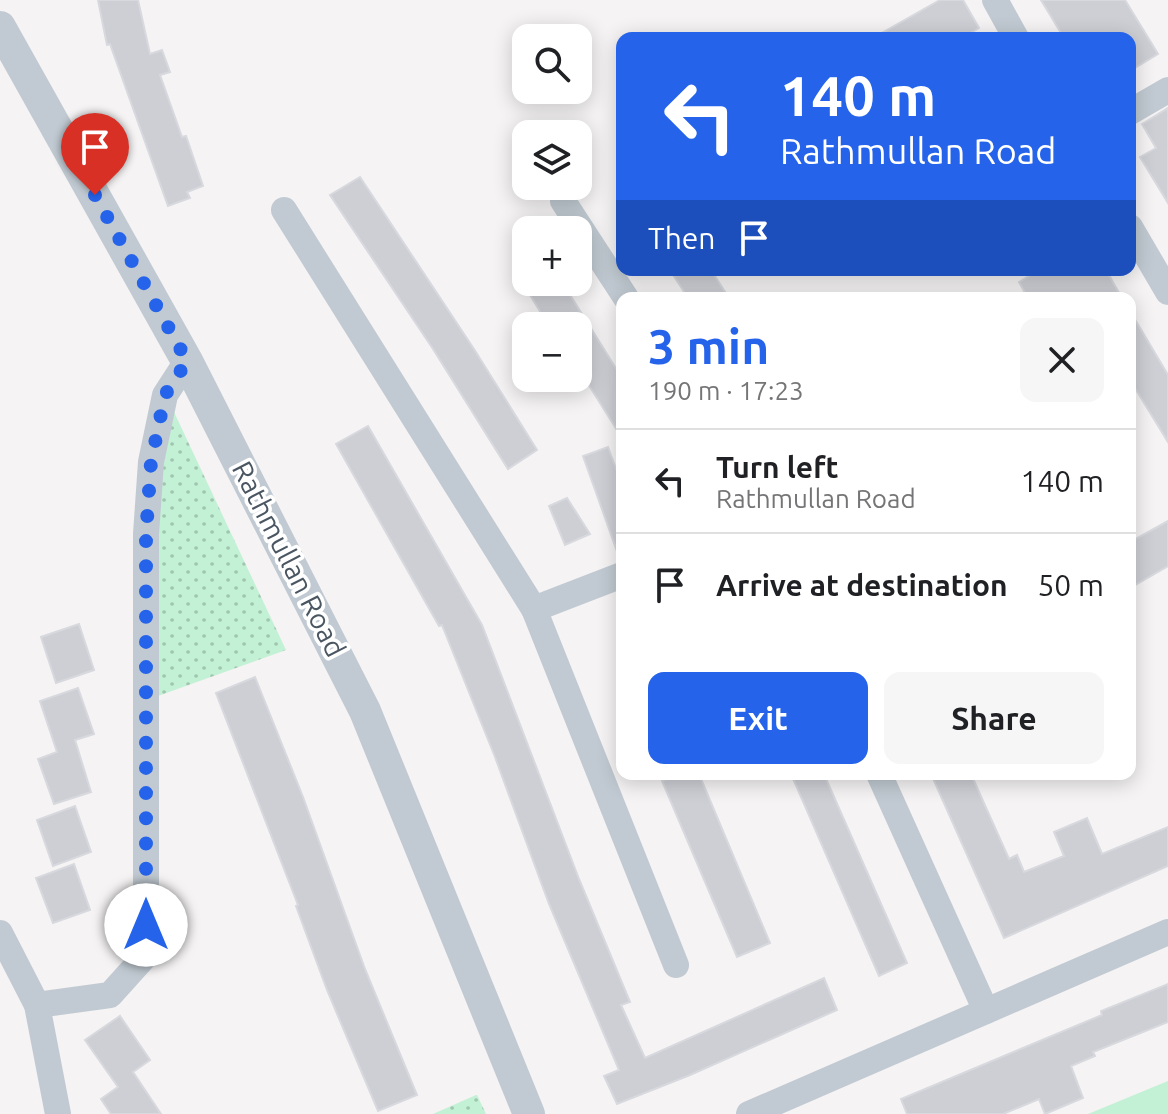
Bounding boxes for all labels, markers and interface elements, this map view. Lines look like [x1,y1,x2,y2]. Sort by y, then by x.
map controls [512,24,592,392]
button: search [512,24,592,104]
icon: left [648,64,752,168]
text: 140 m [780,64,936,127]
pin [61,113,129,195]
button: layers [512,120,592,200]
icon: arrive [73,125,117,169]
text: Rathmullan Road [780,130,1056,171]
button: + [512,216,592,296]
icon: arrive [732,216,776,260]
text: Then [648,221,716,255]
button: − [512,312,592,392]
button: close [1020,318,1104,402]
text: 3 min [648,319,769,373]
text: 190 m · 17:23 [648,376,804,405]
text: Turn left [716,450,838,484]
street label: Rathmullan Road [227,456,352,662]
icon: left [648,459,692,503]
text: 140 m [1020,464,1104,498]
text: Rathmullan Road [716,484,916,513]
icon: arrive [648,563,692,607]
text: Arrive at destination [716,568,1008,602]
text: 50 m [1037,568,1104,602]
button: Exit [648,672,868,764]
button: Share [884,672,1104,764]
position arrow [104,883,188,967]

